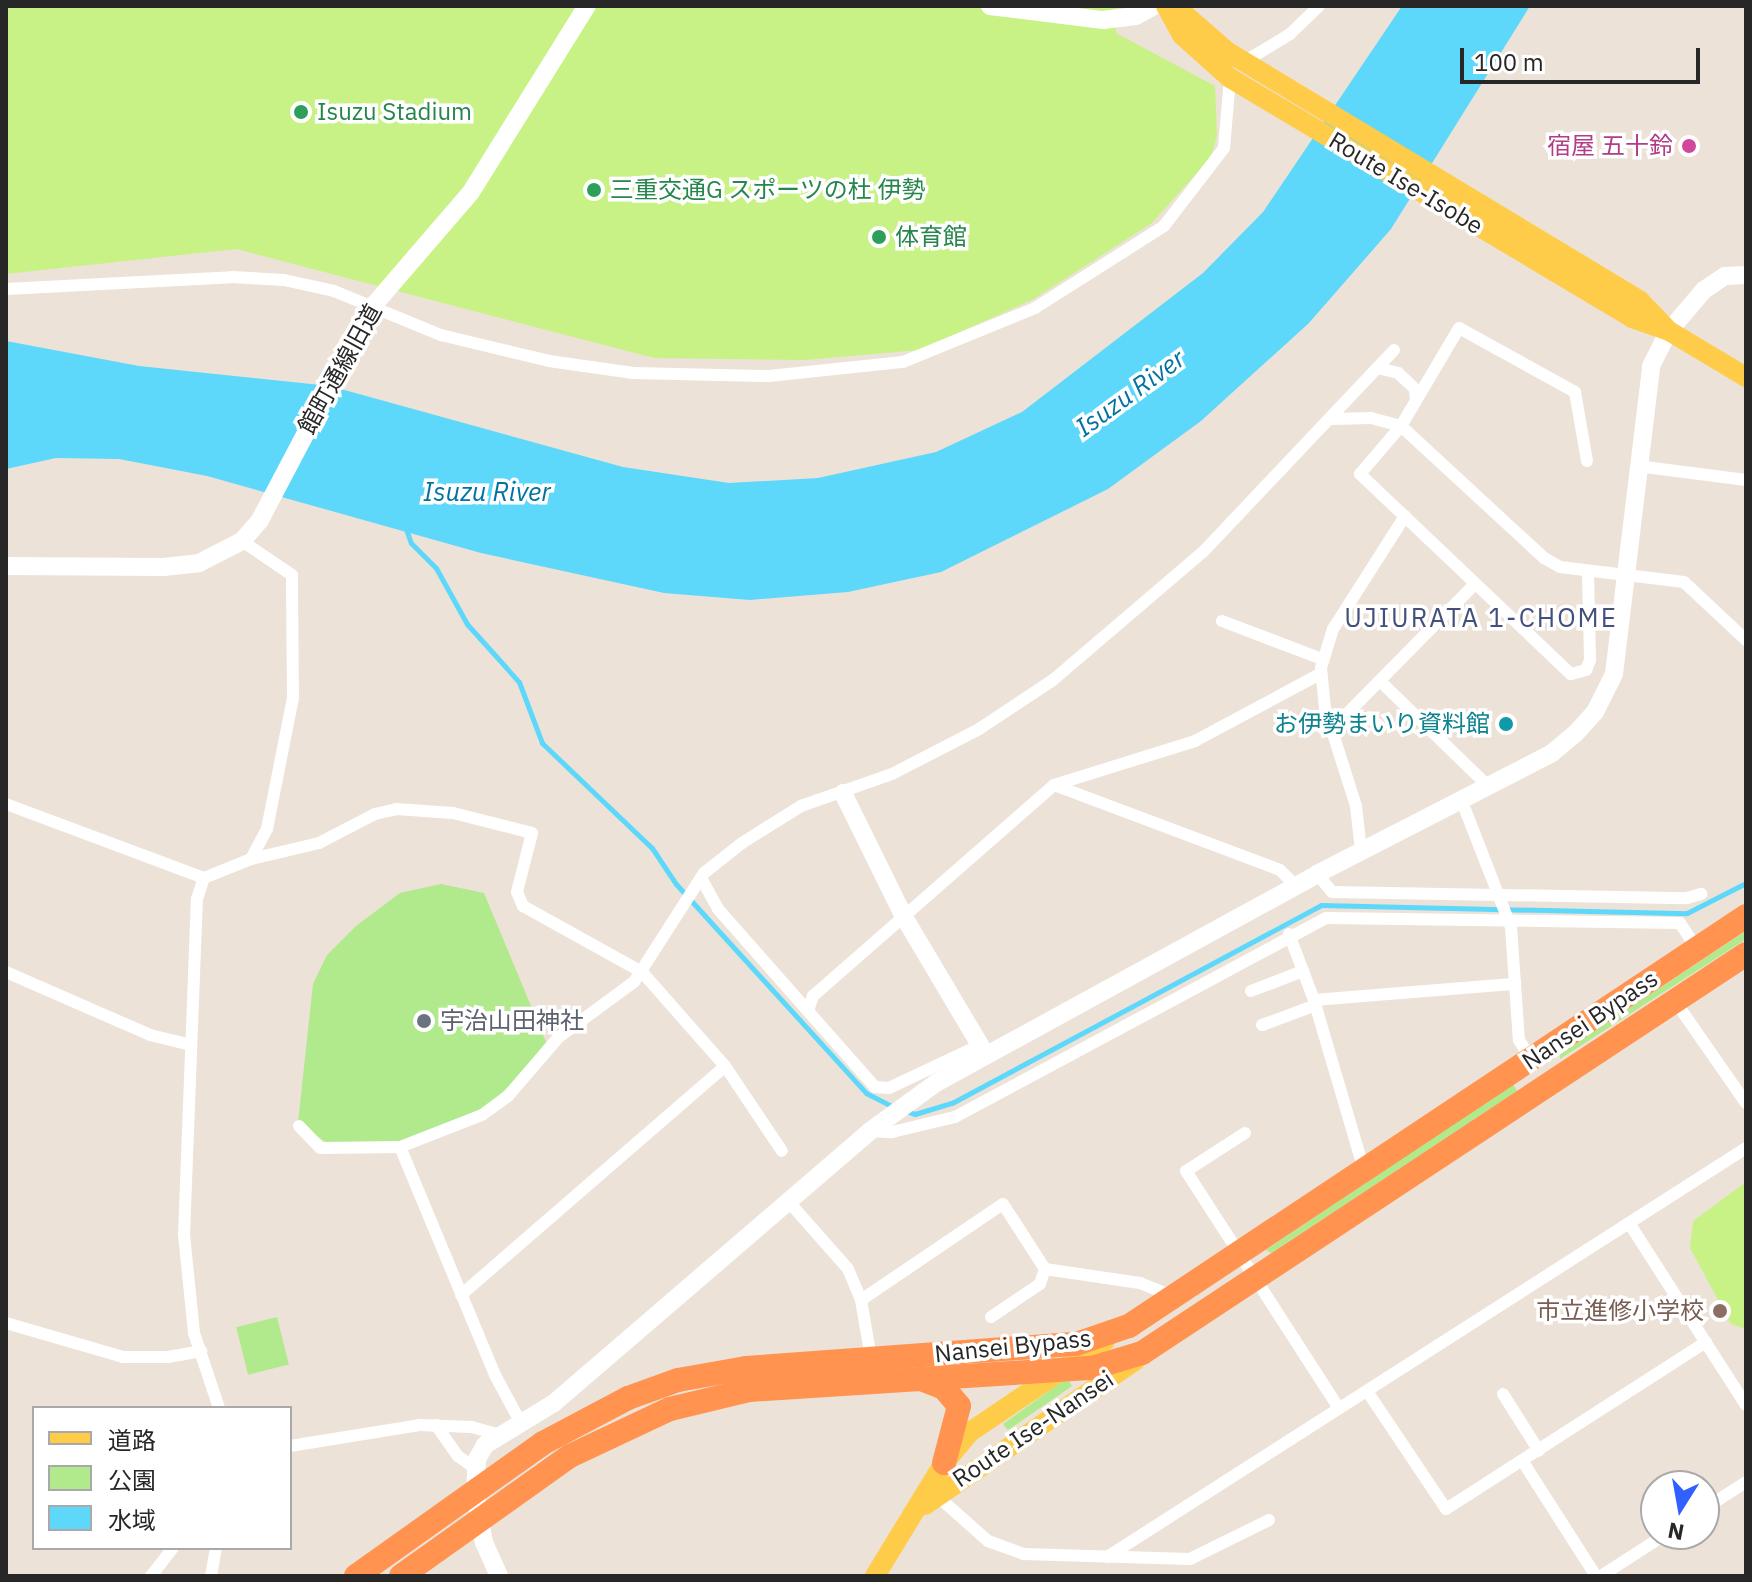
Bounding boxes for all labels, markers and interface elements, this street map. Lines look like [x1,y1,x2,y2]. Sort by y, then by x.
scale bar [1464,32,1704,82]
text: 100 m [1474,46,1544,78]
place label: Isuzu Stadium [317,98,472,126]
marker: Isuzu Stadium [292,103,310,121]
street label: Route Ise-Isobe [1324,126,1488,240]
place label: 宿屋 五十鈴 [1547,132,1673,160]
marker: 宿屋 五十鈴 [1680,137,1698,155]
place label: 三重交通G スポーツの杜 伊勢 [610,176,926,204]
marker: 三重交通G スポーツの杜 伊勢 [585,181,603,199]
place label: 体育館 [895,223,967,251]
marker: 体育館 [870,228,888,246]
street label: 館町通線旧道 [292,299,388,439]
water label: Isuzu River [1069,343,1191,443]
water label: Isuzu River [423,476,551,508]
district label: UJIURATA 1-CHOME [1344,602,1618,634]
place label: お伊勢まいり資料館 [1274,710,1490,738]
marker: お伊勢まいり資料館 [1497,715,1515,733]
street label: Nansei Bypass [1517,964,1663,1076]
place label: 宇治山田神社 [440,1007,584,1035]
marker: 宇治山田神社 [415,1012,433,1030]
place label: 市立進修小学校 [1536,1297,1704,1325]
marker: 市立進修小学校 [1711,1302,1729,1320]
street label: Nansei Bypass [933,1323,1093,1369]
street label: Route Ise-Nansei [947,1365,1119,1493]
legend [32,1406,292,1550]
text: 道路 [108,1424,156,1456]
text: 公園 [108,1464,156,1496]
north arrow [1640,1470,1720,1550]
text: 水域 [108,1504,156,1536]
text: N [1665,1516,1686,1548]

